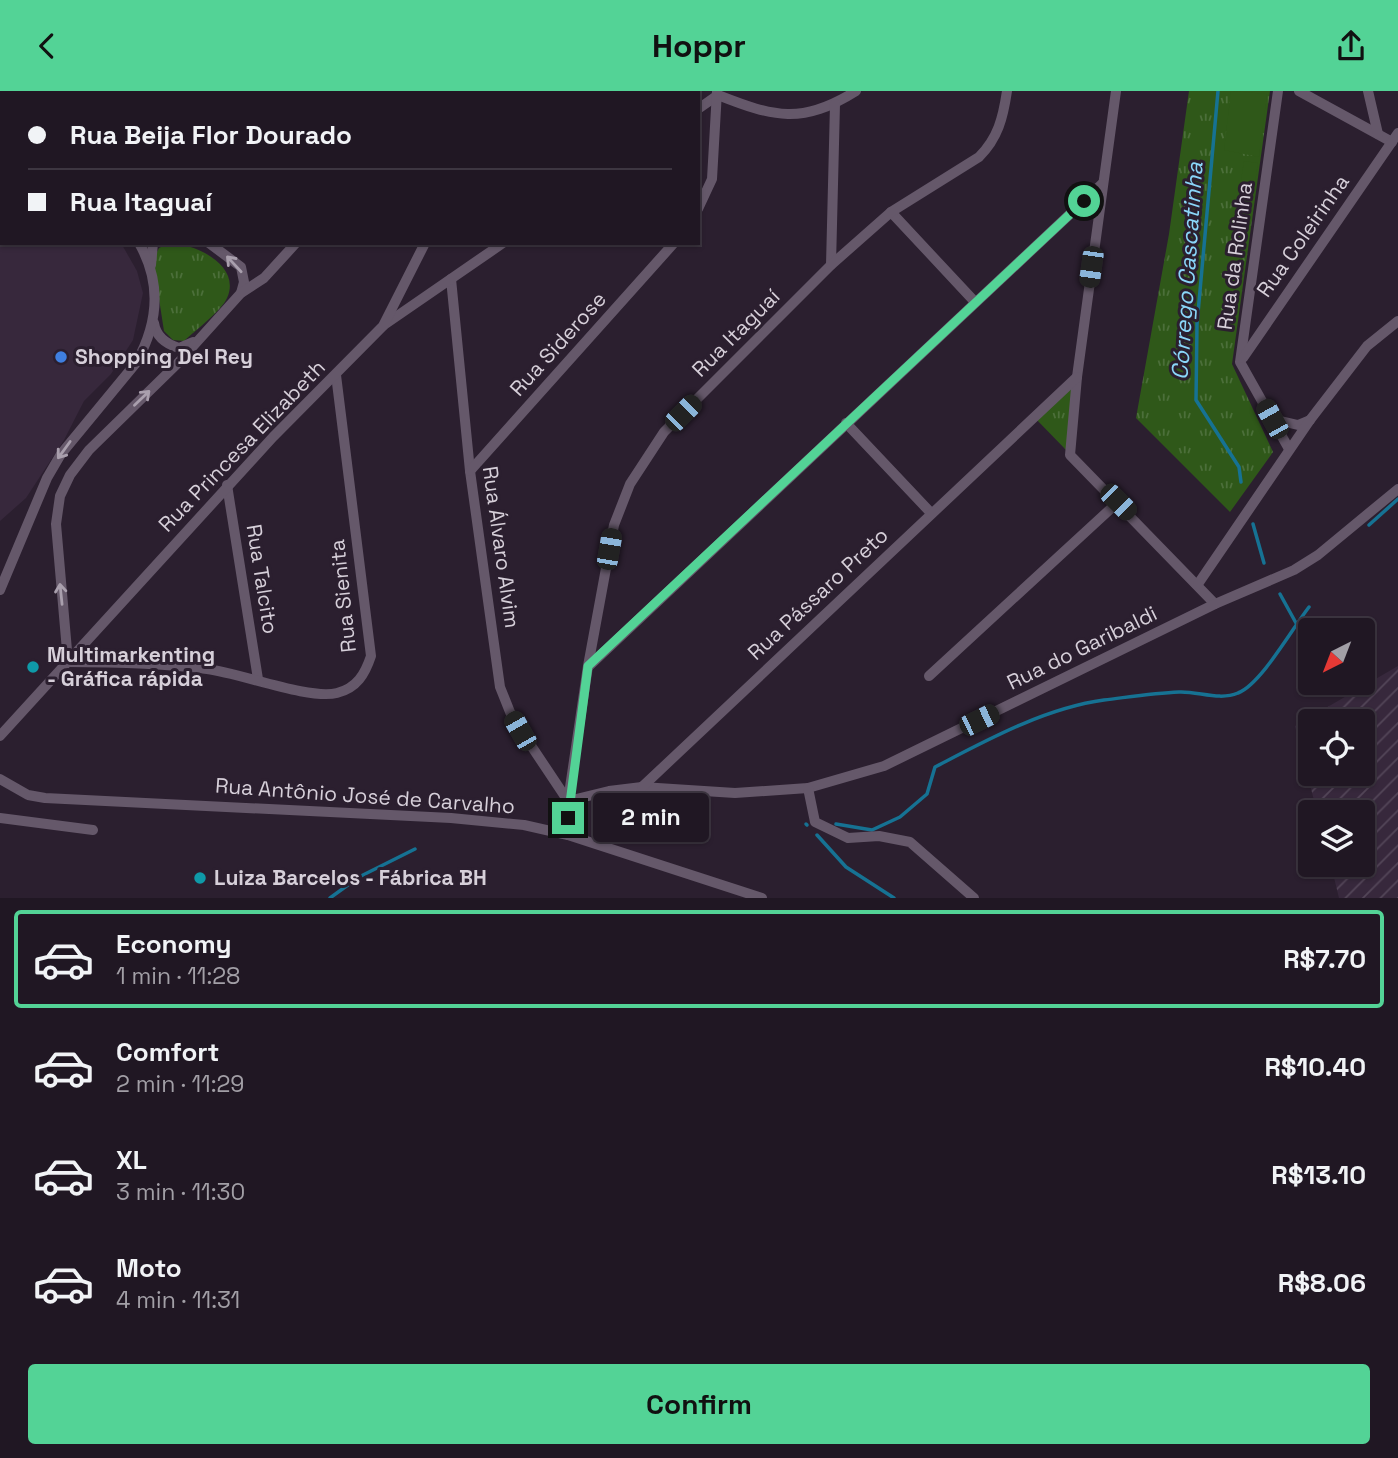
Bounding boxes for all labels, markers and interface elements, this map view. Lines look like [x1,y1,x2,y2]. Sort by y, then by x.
text: Hoppr [652,26,746,66]
icon: back [28,27,66,65]
icon: share [1332,27,1370,65]
text: Rua Beija Flor Dourado [70,118,352,152]
water label: Córrego Cascatinha [1164,160,1210,381]
street label: Rua Coleirinha [1250,169,1355,302]
street label: Rua da Rolinha [1211,180,1258,332]
text: Rua Itaguaí [70,185,212,219]
route start [1068,185,1100,217]
car [1078,245,1105,289]
one-way arrow [226,256,243,273]
street label: Rua Itaguaí [686,282,786,382]
street label: Rua Siderose [504,286,612,402]
place label: Shopping Del Rey [75,343,253,370]
marker: Shopping Del Rey [53,349,69,365]
street label: Rua Princesa Elizabeth [152,354,331,537]
one-way arrow [133,390,150,407]
car [661,391,706,435]
car [1253,396,1292,442]
one-way arrow [57,440,71,459]
street label: Rua Álvaro Alvim [477,464,526,630]
car [1096,480,1141,524]
street label: Rua Talcito [240,522,284,636]
street label: Rua Pássaro Preto [742,522,894,666]
car [596,526,623,572]
street label: Rua Sienita [323,538,362,654]
one-way arrow [54,584,67,606]
street label: Rua do Garibaldi [1002,599,1161,696]
north arrow [1298,618,1376,695]
map controls [1298,618,1375,877]
place label: Multimarkenting - Gráfica rápida [47,641,215,692]
marker: Multimarkenting - Gráfica rápida [25,659,41,675]
car [956,701,1003,739]
car [501,708,540,754]
button: locate [1298,709,1375,786]
street label: Rua Antônio José de Carvalho [214,772,516,819]
callout: 2 min [592,793,708,843]
button: layers [1298,800,1375,877]
route end [552,802,584,834]
text: 2 min [621,802,681,832]
place label: Luiza Barcelos - Fábrica BH [214,864,487,891]
marker: Luiza Barcelos - Fábrica BH [192,870,208,886]
text: Economy [116,927,232,961]
icon: car [32,928,95,991]
text: R$7.70 [1283,942,1366,976]
text: 1 min · 11:28 [116,961,240,991]
text: Comfort [116,1035,219,1069]
icon: car [32,1036,95,1099]
text: R$10.40 [1264,1050,1366,1084]
text: 2 min · 11:29 [116,1069,244,1099]
text: XL [116,1143,147,1177]
icon: car [32,1144,95,1207]
text: R$13.10 [1271,1158,1366,1192]
text: 3 min · 11:30 [116,1177,245,1207]
text: Moto [116,1251,182,1285]
icon: car [32,1252,95,1315]
text: R$8.06 [1278,1266,1366,1300]
text: 4 min · 11:31 [116,1285,240,1315]
button: Confirm [28,1364,1370,1444]

